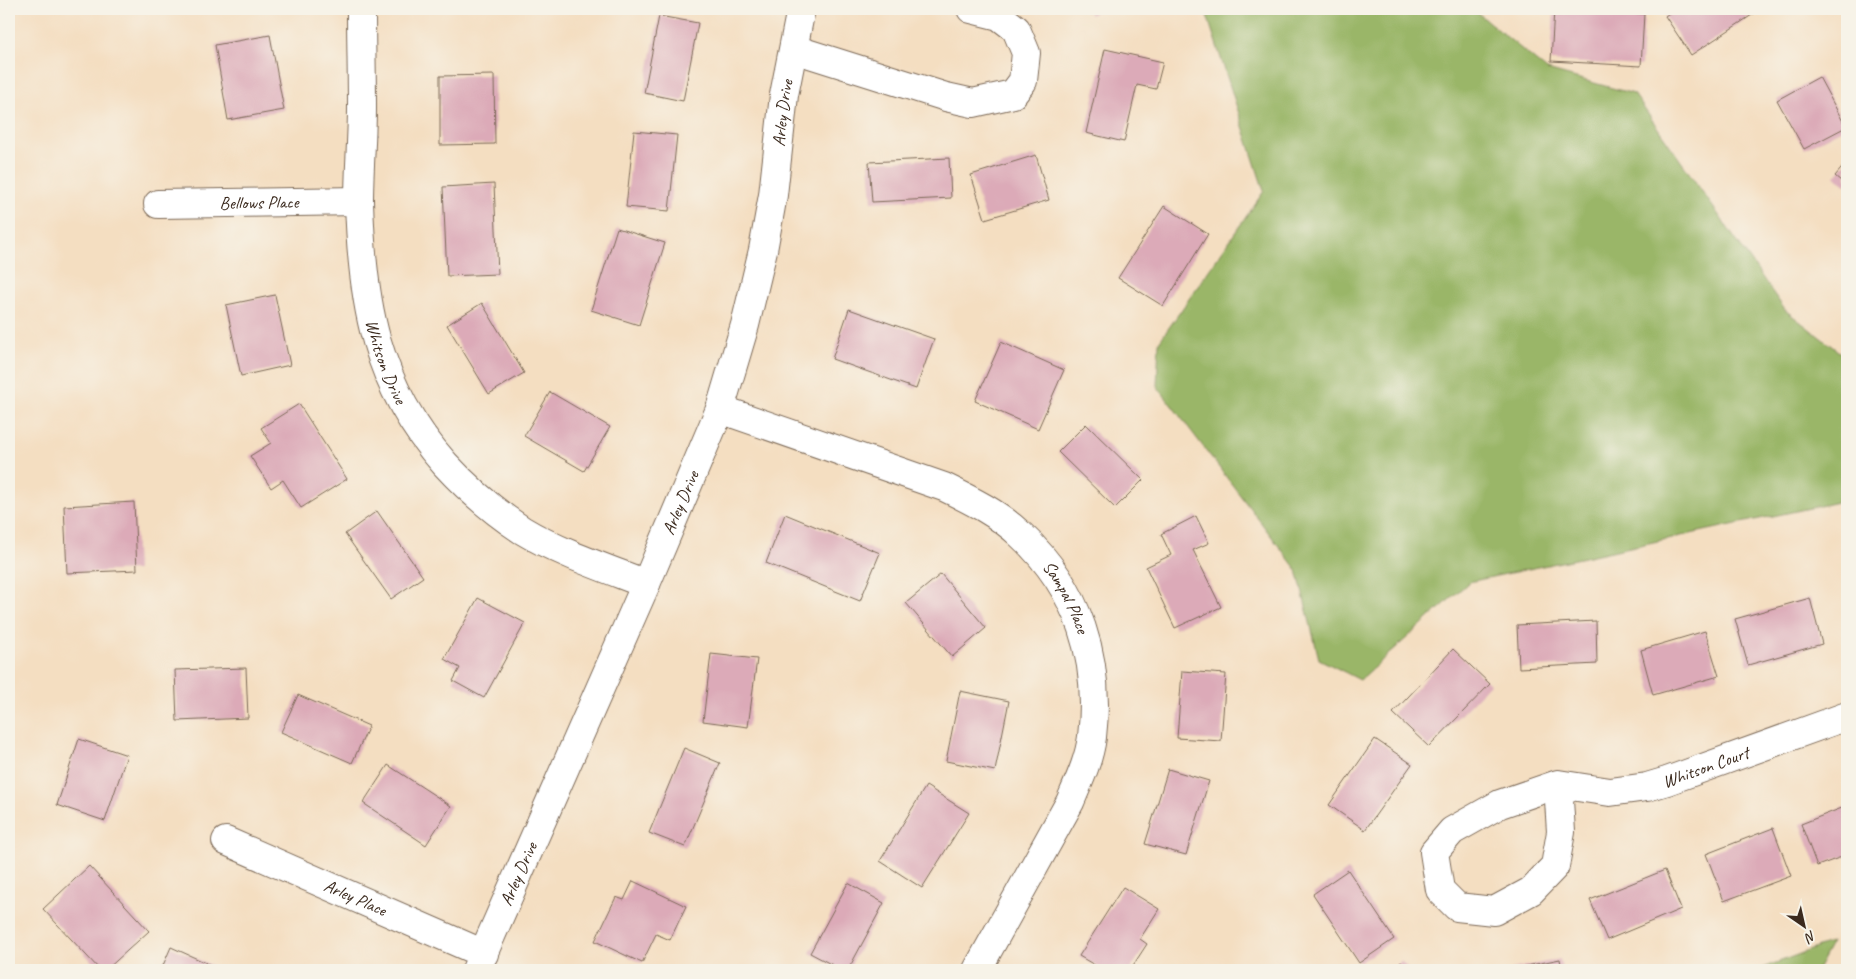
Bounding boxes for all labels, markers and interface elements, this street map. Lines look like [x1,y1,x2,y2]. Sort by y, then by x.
street label: Arley Drive [767,77,798,147]
street label: Bellows Place [219,191,300,214]
street label: Whitson Drive [361,317,412,409]
street label: Arley Drive [657,467,704,538]
street label: Sampal Place [1038,556,1094,637]
street label: Whitson Court [1659,740,1755,793]
street label: Arley Drive [495,838,542,909]
street label: Arley Place [321,874,391,921]
north arrow [1778,902,1828,952]
text: N [1801,927,1819,947]

